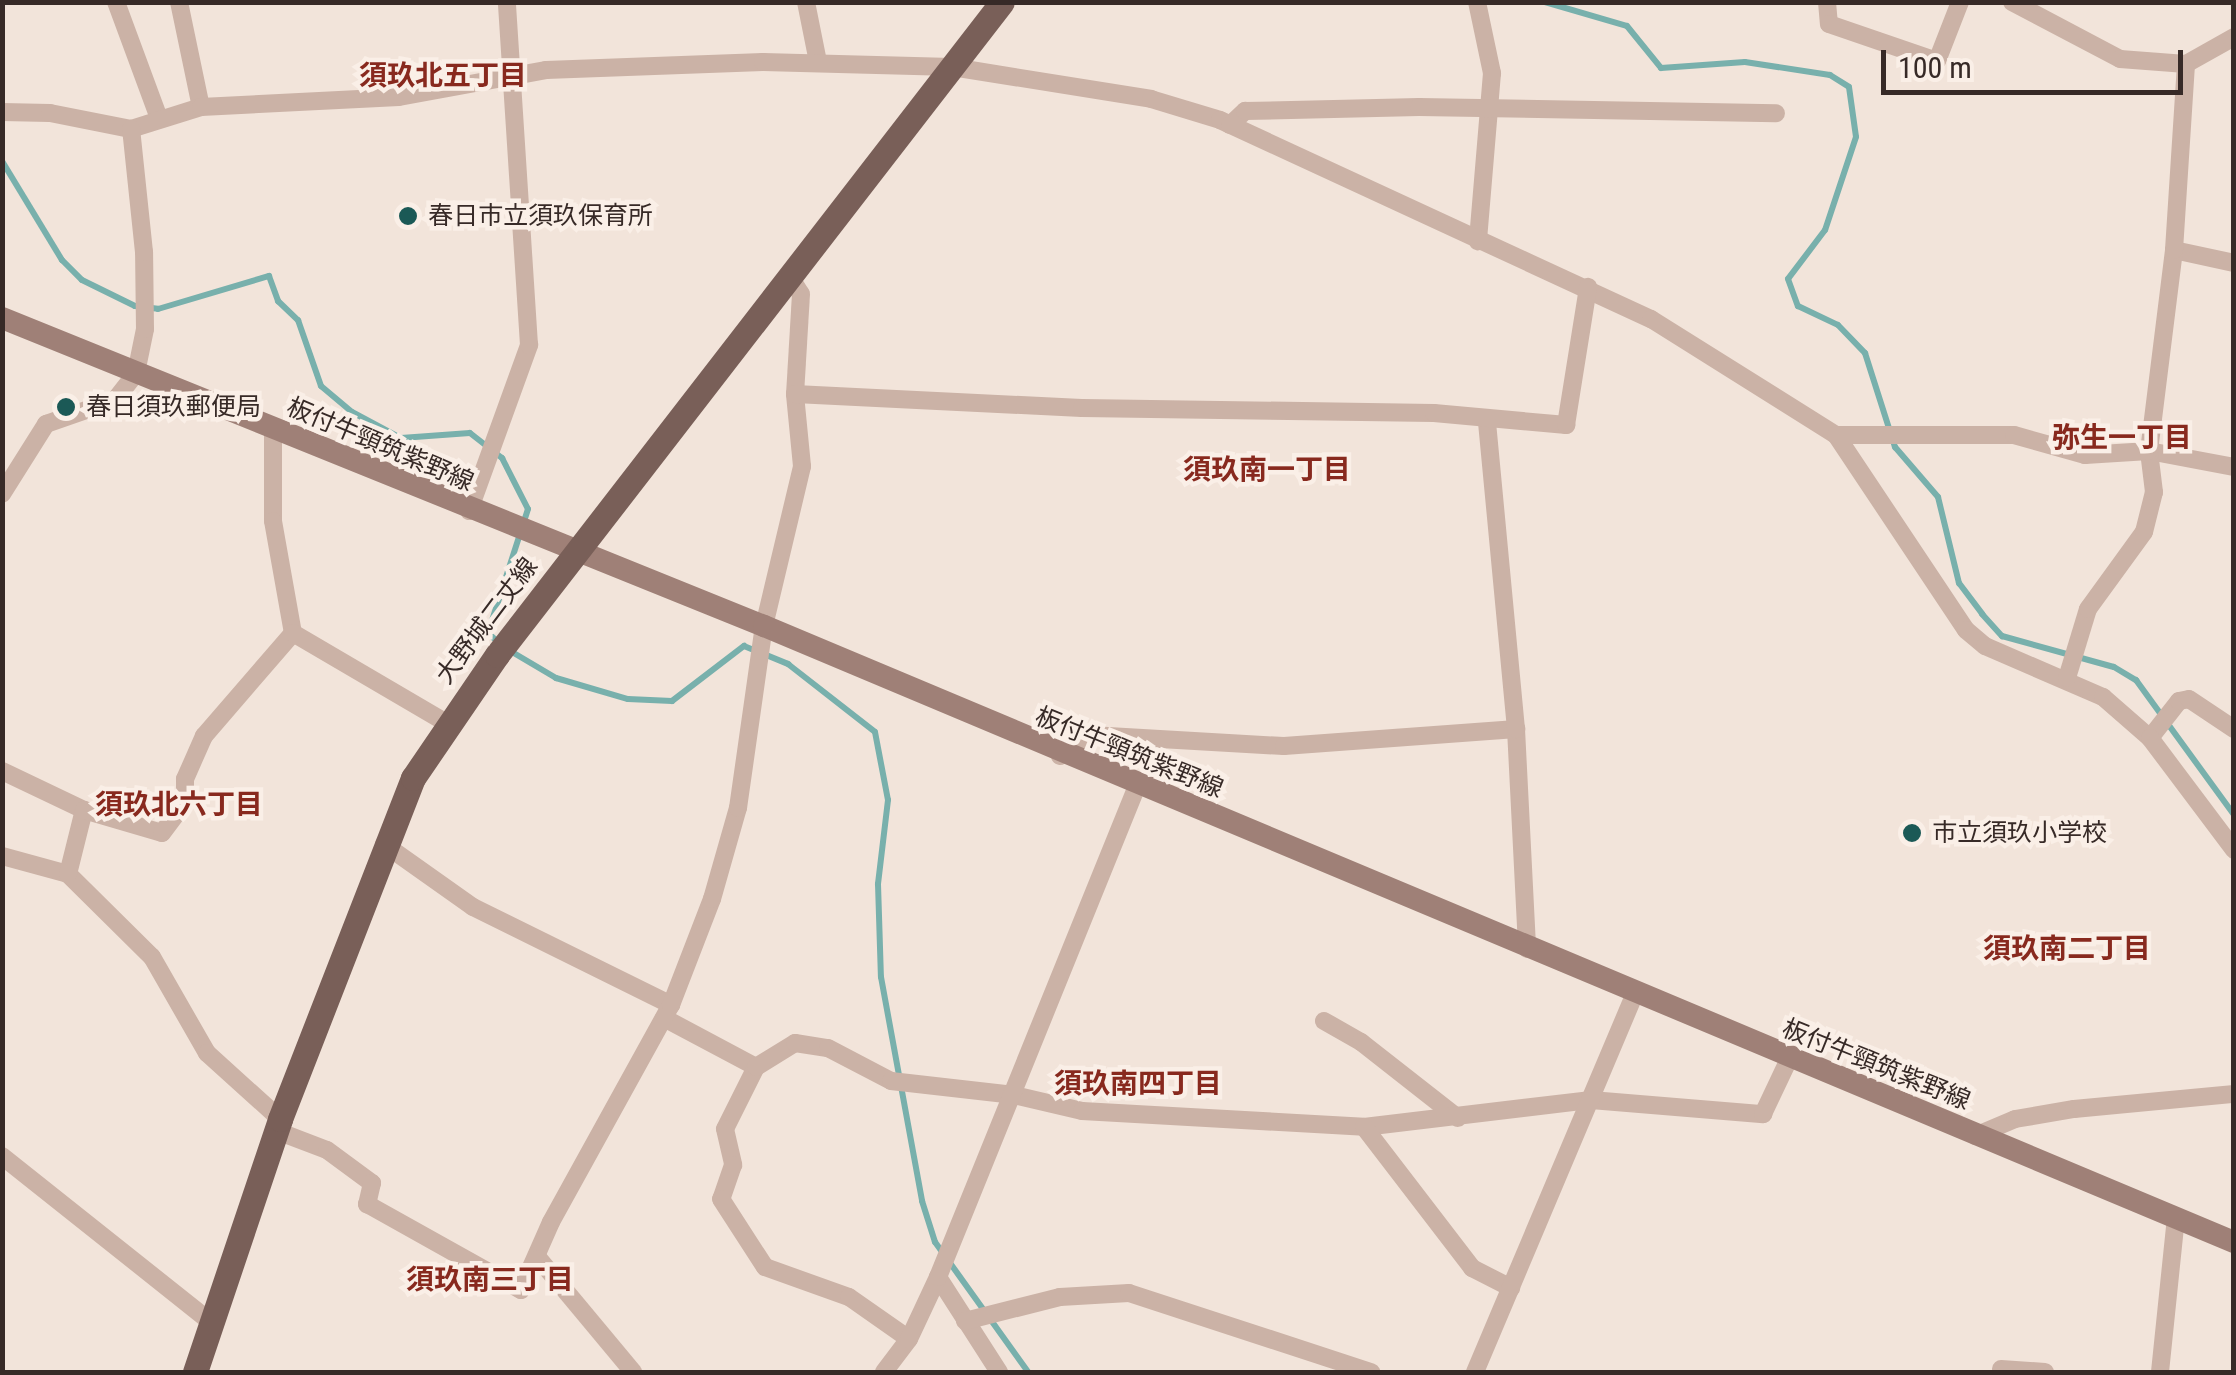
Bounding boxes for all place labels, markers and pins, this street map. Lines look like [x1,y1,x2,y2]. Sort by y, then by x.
place label: 春日市立須玖保育所 [428,201,653,231]
marker: 春日市立須玖保育所 [397,205,419,227]
place label: 春日須玖郵便局 [86,392,261,422]
marker: 春日須玖郵便局 [55,396,77,418]
place label: 市立須玖小学校 [1932,818,2107,848]
marker: 市立須玖小学校 [1901,822,1923,844]

